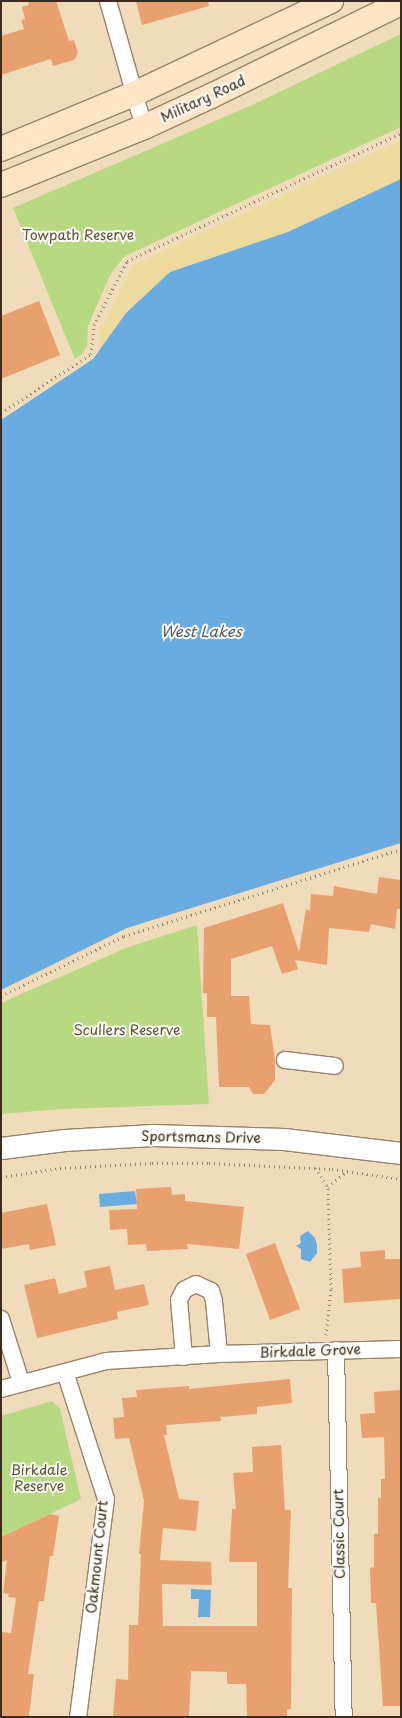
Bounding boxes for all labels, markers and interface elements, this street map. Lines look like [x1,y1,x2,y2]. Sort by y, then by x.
street label: Military Road [158,72,248,126]
park label: Towpath Reserve [21,227,135,243]
water label: West Lakes [160,622,242,640]
park label: Scullers Reserve [73,1022,181,1038]
street label: Sportsmans Drive [141,1128,261,1146]
street label: Birkdale Grove [259,1341,361,1361]
park label: Birkdale Reserve [10,1462,68,1494]
street label: Classic Court [330,1489,348,1579]
street label: Oakmount Court [83,1500,111,1614]

